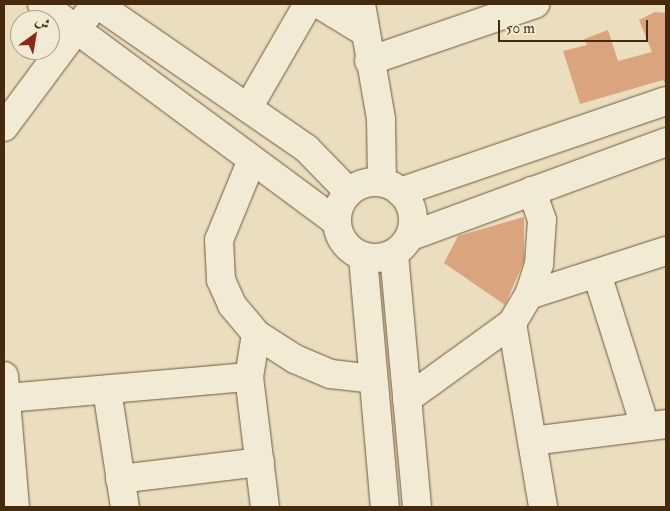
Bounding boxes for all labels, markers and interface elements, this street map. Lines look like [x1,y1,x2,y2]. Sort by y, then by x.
north arrow [10,10,60,60]
scale bar [500,10,650,42]
text: ش [32,12,53,34]
text: 50 m [506,19,535,38]

